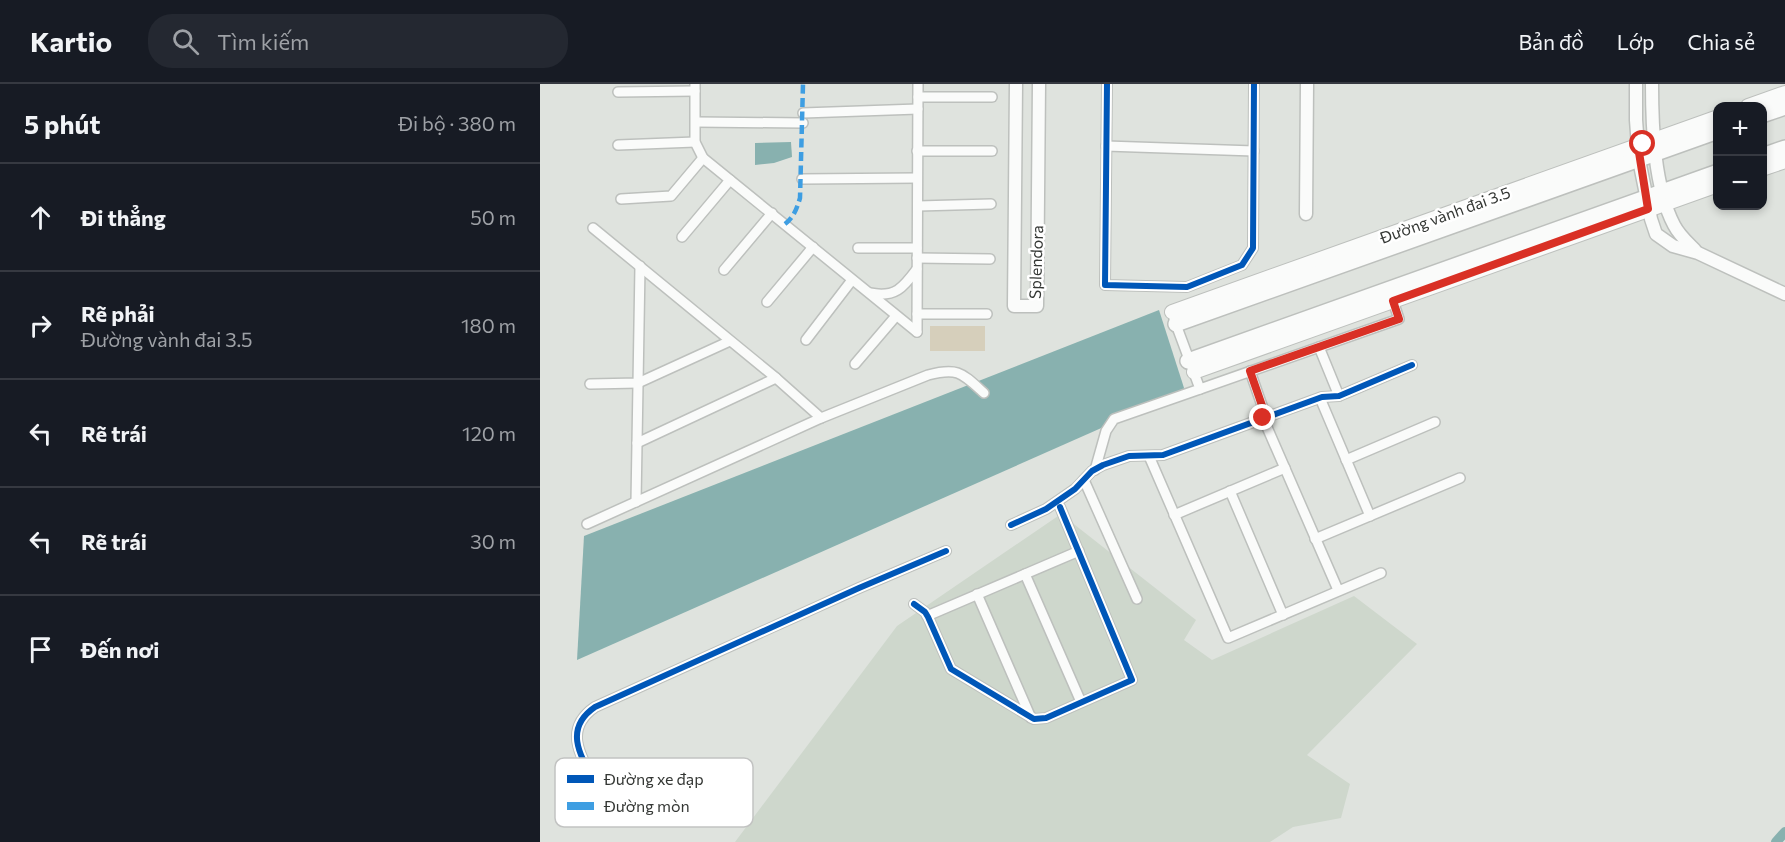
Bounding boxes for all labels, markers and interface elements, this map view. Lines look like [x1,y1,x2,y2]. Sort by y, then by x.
search box [148,14,568,68]
text: Kartio [30,24,112,58]
icon: search [169,25,202,58]
text: Tìm kiếm [217,28,309,55]
text: Bản đồ [1519,29,1584,54]
text: Lớp [1617,29,1655,54]
text: Chia sẻ [1688,29,1755,54]
map controls [1713,102,1767,210]
button: + [1713,102,1767,156]
text: 5 phút [24,108,100,139]
text: Đi bộ · 380 m [398,111,516,135]
route start [1629,130,1655,156]
button: − [1713,156,1767,210]
street label: Đường vành đai 3.5 [1376,182,1513,247]
icon: ahead [24,201,57,234]
text: Đi thẳng [81,204,166,231]
text: 50 m [470,205,516,229]
street label: Splendora [1025,225,1046,299]
text: Rẽ phải [81,300,155,327]
icon: right [24,309,57,342]
text: 180 m [461,313,516,337]
text: Đường vành đai 3.5 [81,327,253,351]
route end [1249,404,1275,430]
icon: left [24,417,57,450]
text: Rẽ trái [81,420,147,447]
text: 120 m [462,421,516,445]
icon: left [24,525,57,558]
text: Rẽ trái [81,528,147,555]
text: 30 m [470,529,516,553]
icon: arrive [24,633,57,666]
text: Đến nơi [81,636,159,663]
legend [555,758,753,827]
text: Đường xe đạp [603,769,704,788]
text: Đường mòn [603,796,690,815]

